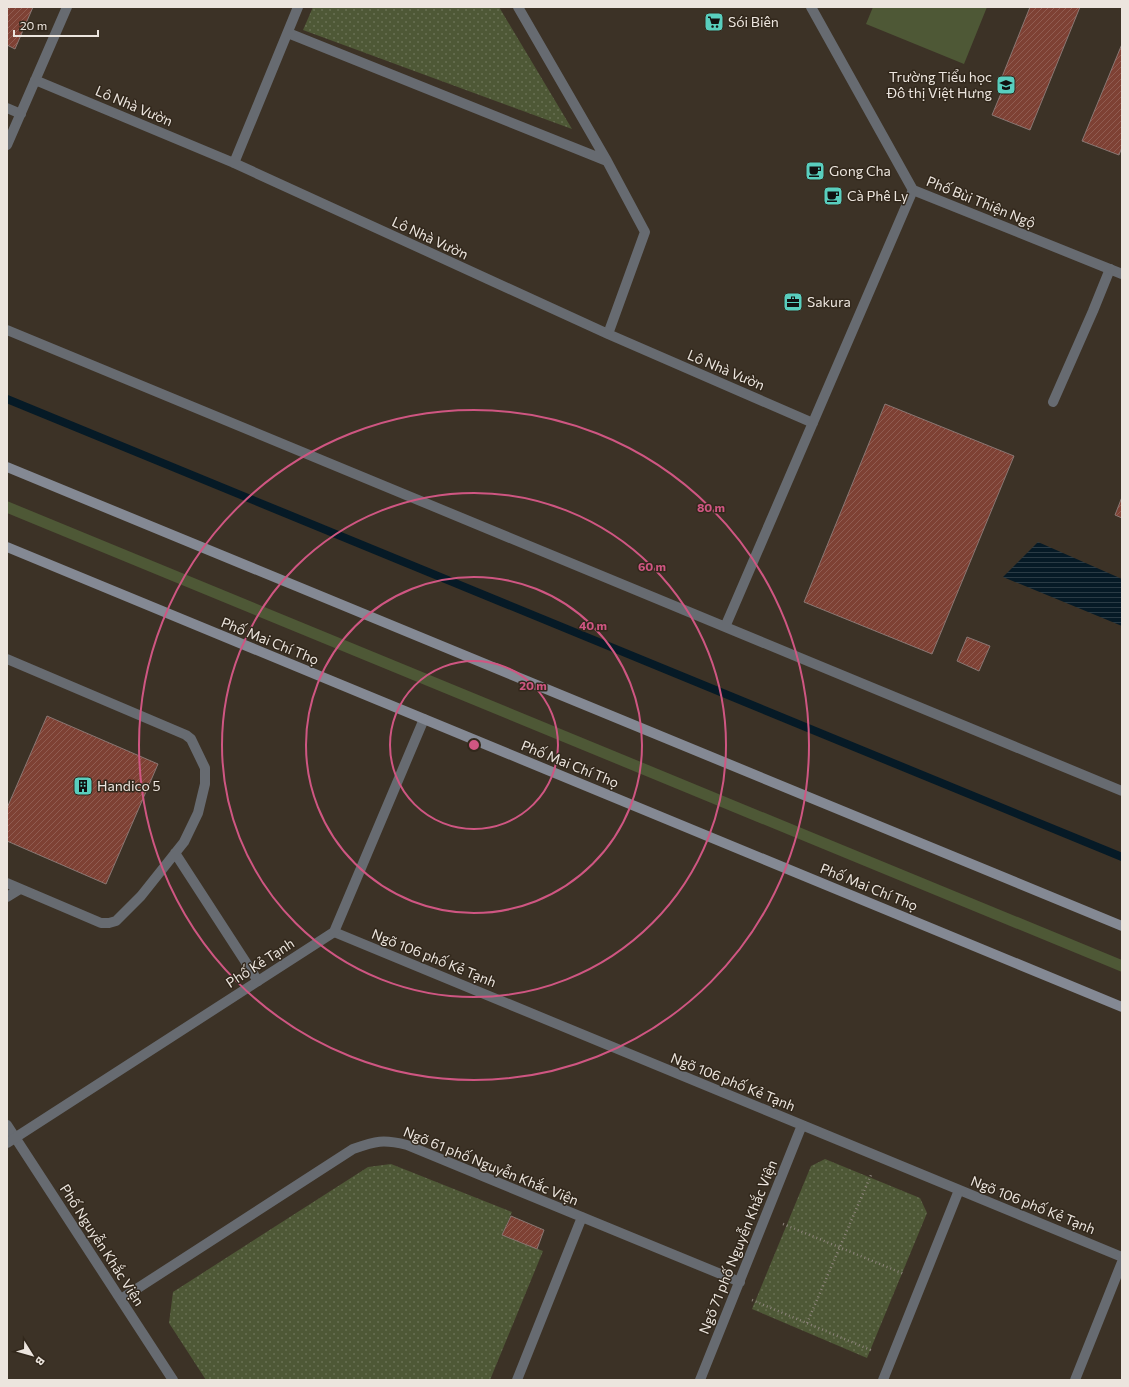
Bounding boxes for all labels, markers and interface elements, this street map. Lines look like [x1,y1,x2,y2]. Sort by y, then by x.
supermarket icon: Sói Biên [703,11,725,33]
scale bar [14,12,98,38]
place label: Sói Biên [728,13,779,30]
text: 20 m [20,18,47,32]
place label: Trường Tiểu học Đô thị Việt Hưng [886,68,992,101]
school or university icon: Trường Tiểu học Đô thị Việt Hưng [995,74,1017,96]
street label: Lô Nhà Vườn [93,82,175,129]
cafe icon: Gong Cha [804,160,826,182]
place label: Gong Cha [829,162,891,179]
street label: Phố Bùi Thiện Ngộ [924,172,1038,231]
cafe icon: Cà Phê Ly [822,185,844,207]
place label: Cà Phê Ly [847,187,908,204]
street label: Lô Nhà Vườn [389,212,471,263]
office icon: Sakura [782,291,804,313]
place label: Sakura [807,293,851,310]
street label: Lô Nhà Vườn [685,346,767,393]
text: 80 m [697,500,725,514]
text: 60 m [638,559,666,573]
street label: Phố Mai Chí Thọ [219,613,322,668]
text: 40 m [579,618,607,632]
text: 20 m [519,678,547,692]
street label: Phố Mai Chí Thọ [519,736,622,791]
centre of rings [467,738,481,752]
building icon: Handico 5 [72,775,94,797]
place label: Handico 5 [97,777,161,794]
street label: Phố Mai Chí Thọ [818,859,921,914]
street label: Ngõ 106 phố Kẻ Tạnh [369,925,499,990]
street label: Phố Kẻ Tạnh [222,934,297,991]
street label: Ngõ 106 phố Kẻ Tạnh [668,1049,798,1114]
street label: Ngõ 61 phố Nguyễn Khắc Viện [401,1123,581,1209]
street label: Ngõ 71 phố Nguyễn Khắc Viện [695,1157,780,1336]
street label: Ngõ 106 phố Kẻ Tạnh [968,1172,1098,1237]
street label: Phố Nguyễn Khắc Viện [57,1181,148,1309]
north arrow [12,1335,52,1375]
text: B [33,1354,48,1368]

